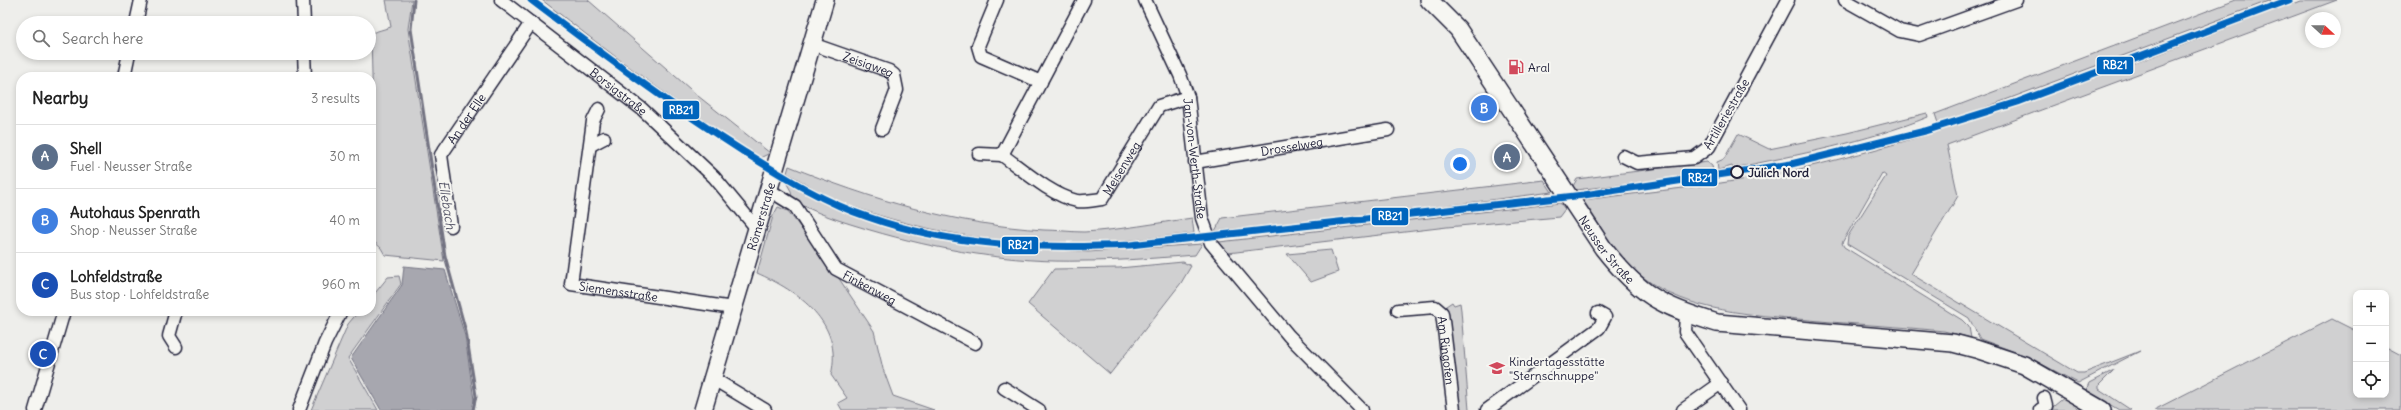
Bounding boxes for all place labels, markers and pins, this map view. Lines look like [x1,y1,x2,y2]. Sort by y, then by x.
fuel station icon: Aral [1507,58,1525,76]
place label: Aral [1528,60,1550,75]
pin: B [1471,93,1497,123]
pin: A [1494,142,1520,172]
marker: Jülich Nord [1730,165,1744,179]
place label: Jülich Nord [1748,165,1809,180]
pin: C [30,339,56,369]
place label: Kindertagesstätte "Sternschnuppe" [1509,354,1605,383]
school or university icon: Kindertagesstätte "Sternschnuppe" [1488,359,1506,377]

